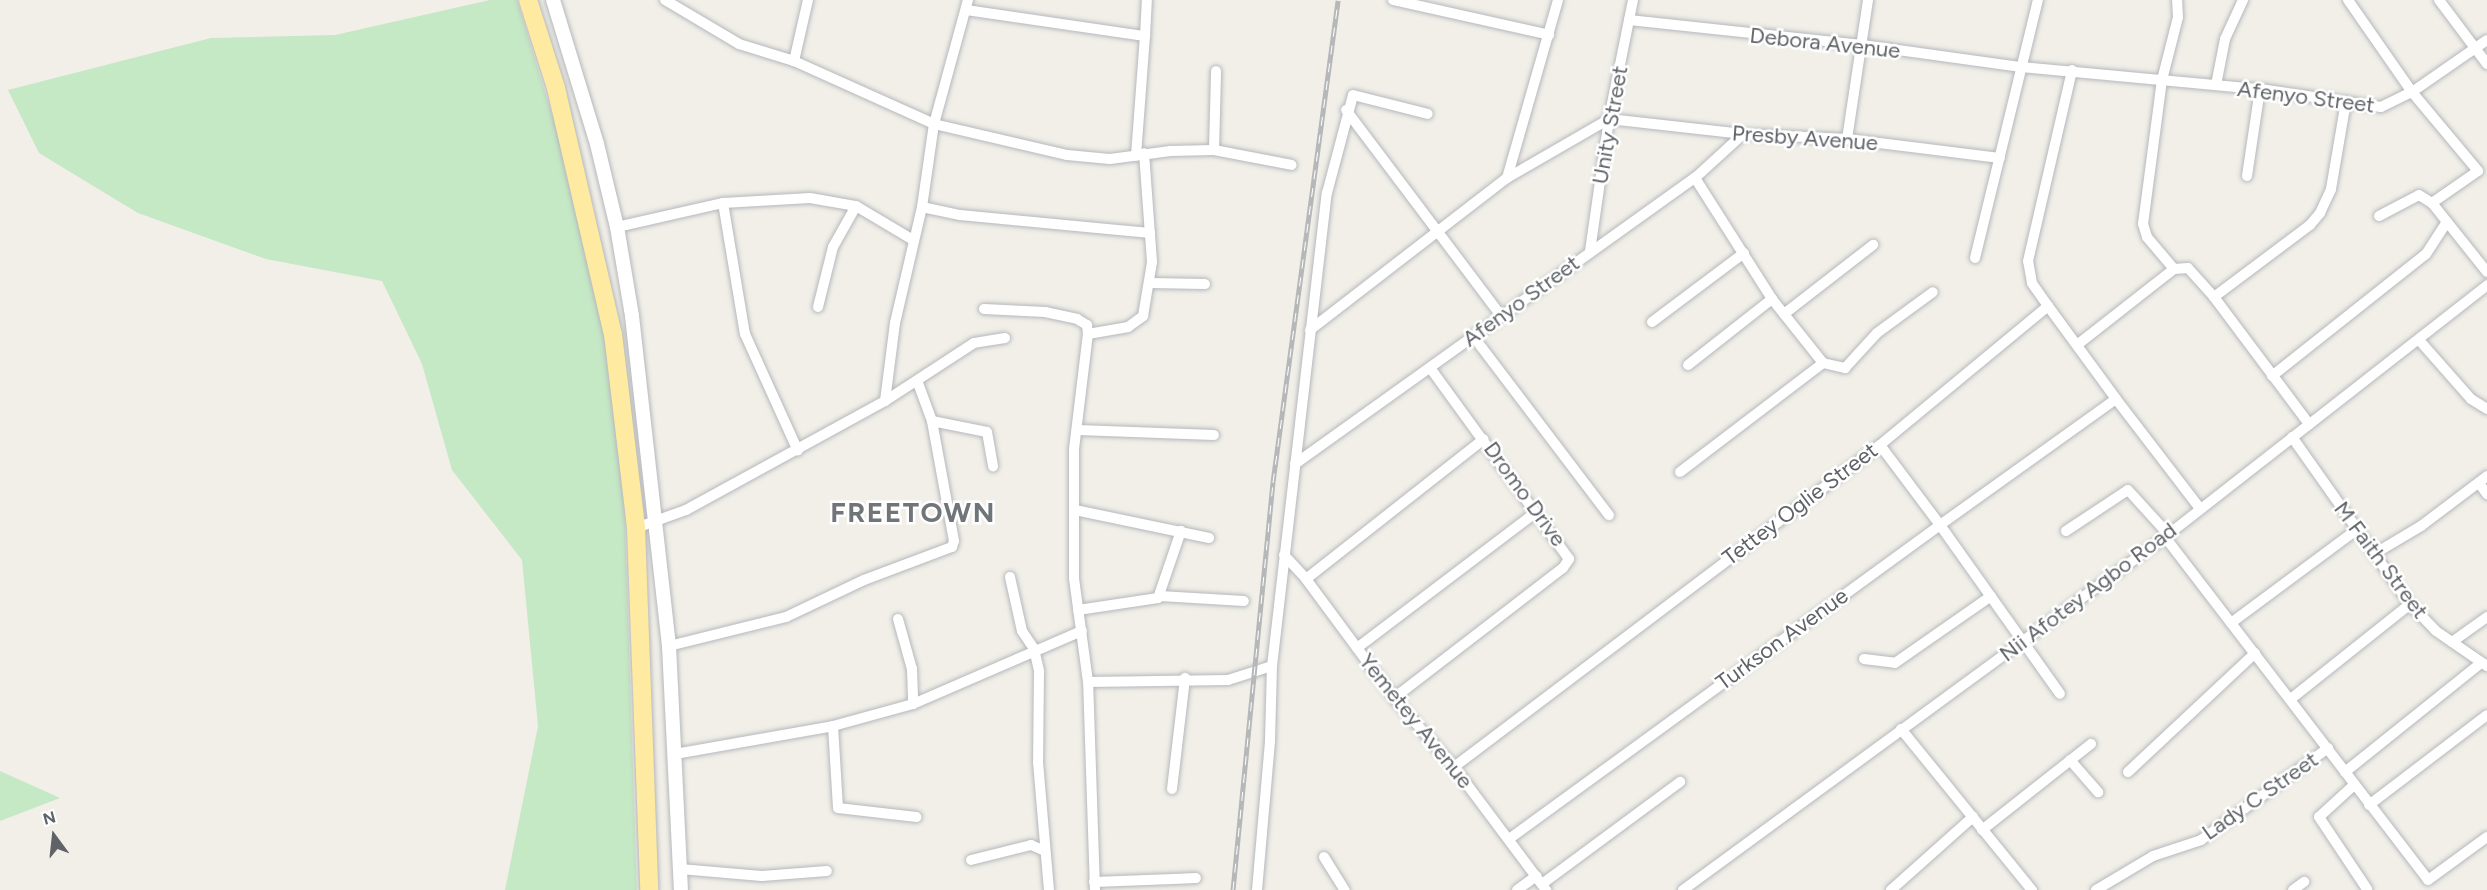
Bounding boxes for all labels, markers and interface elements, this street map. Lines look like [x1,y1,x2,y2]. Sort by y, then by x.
street label: Debora Avenue [1748,22,1902,64]
street label: Unity Street [1587,64,1633,186]
street label: Afenyo Street [2236,75,2376,119]
street label: Presby Avenue [1731,120,1879,156]
street label: Afenyo Street [1457,250,1585,352]
street label: Dromo Drive [1478,436,1572,552]
street label: Tettey Oglie Street [1717,437,1883,571]
district label: FREETOWN [830,495,996,529]
street label: M Faith Street [2328,496,2434,624]
street label: Nii Afotey Agbo Road [1994,517,2182,667]
street label: Turkson Avenue [1711,582,1853,696]
street label: Yemetey Avenue [1353,648,1479,794]
street label: Lady C Street [2197,746,2323,846]
north arrow [24,806,84,866]
text: N [41,807,58,829]

